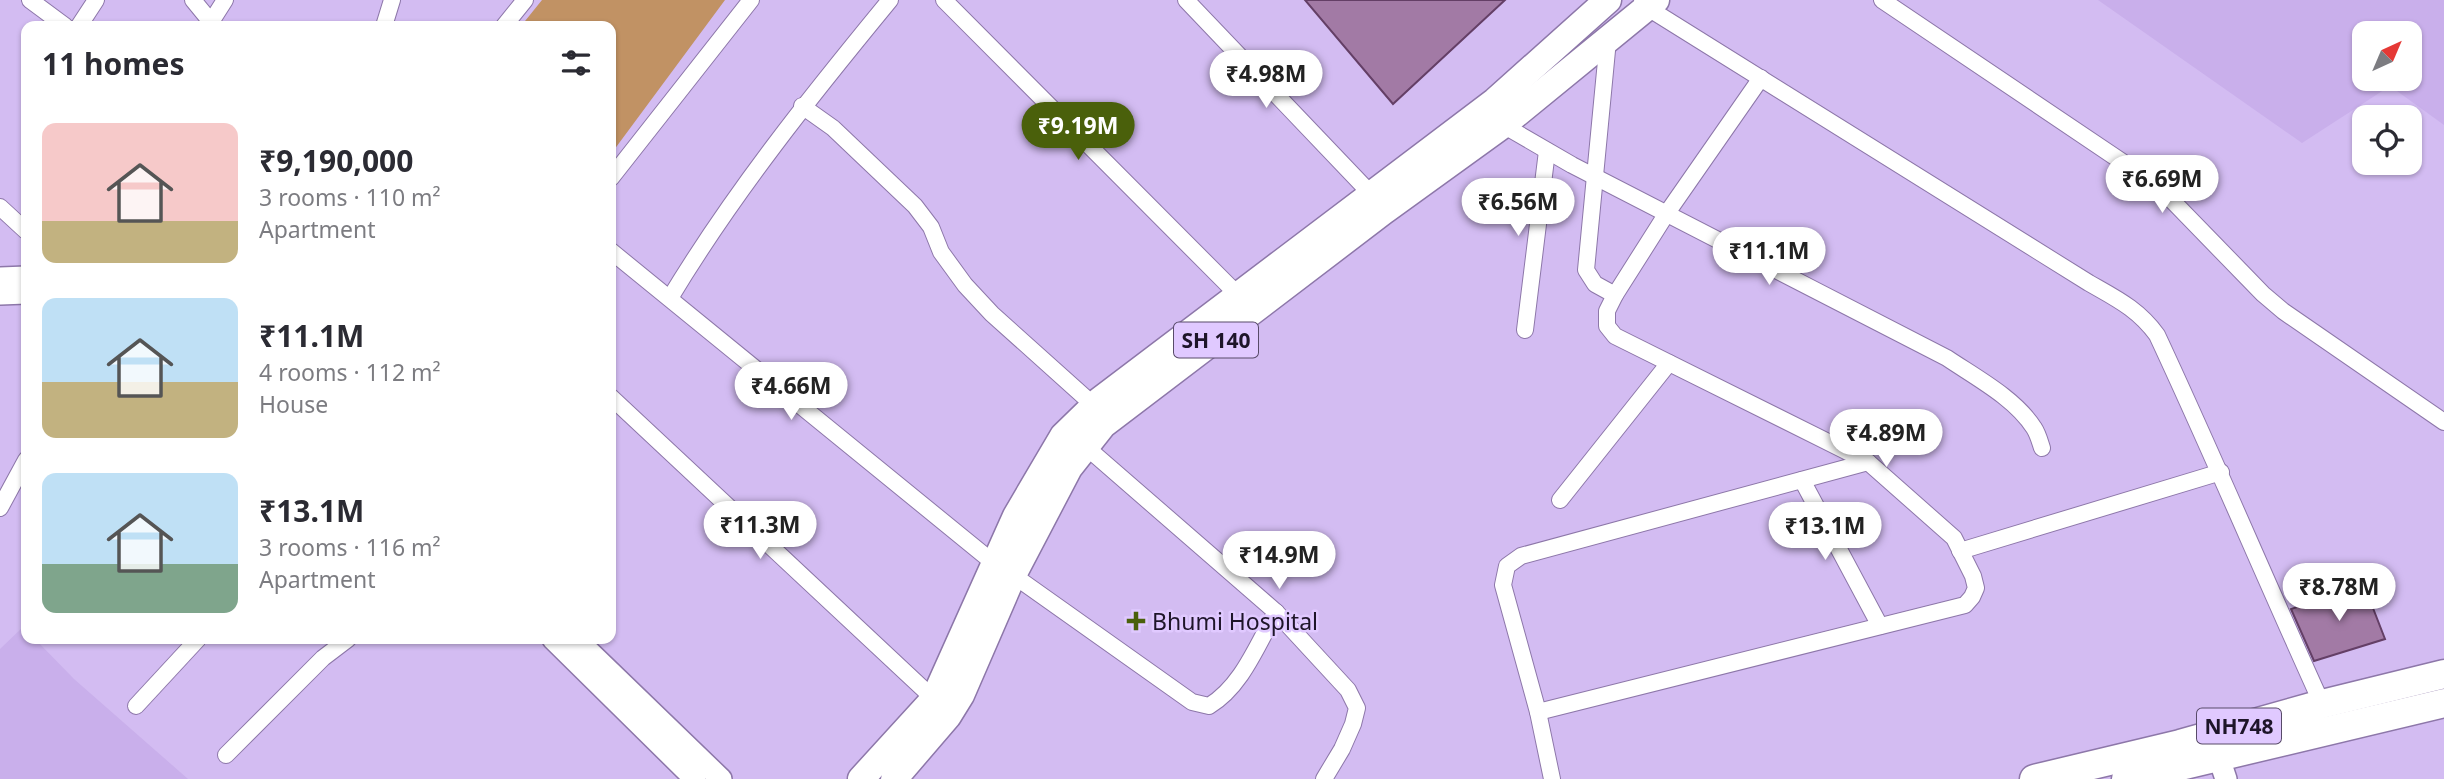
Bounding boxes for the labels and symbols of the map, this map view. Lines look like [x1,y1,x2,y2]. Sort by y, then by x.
north arrow [2352,21,2422,91]
pin: ₹4.98M [1209,50,1323,110]
pin: ₹9.19M [1021,102,1135,162]
pin: ₹6.69M [2105,156,2219,215]
pin: ₹6.56M [1461,178,1575,238]
pin: ₹11.1M [1712,228,1826,287]
road number: SH 140 [1174,322,1258,358]
pin: ₹4.66M [734,362,848,422]
pin: ₹4.89M [1829,410,1943,469]
pin: ₹11.3M [703,502,817,561]
pin: ₹13.1M [1768,503,1882,562]
pin: ₹14.9M [1222,532,1336,591]
pin: ₹8.78M [2282,564,2396,623]
place label: Bhumi Hospital [1152,605,1318,637]
marker: Bhumi Hospital [1126,611,1146,631]
road number: NH748 [2197,708,2281,744]

